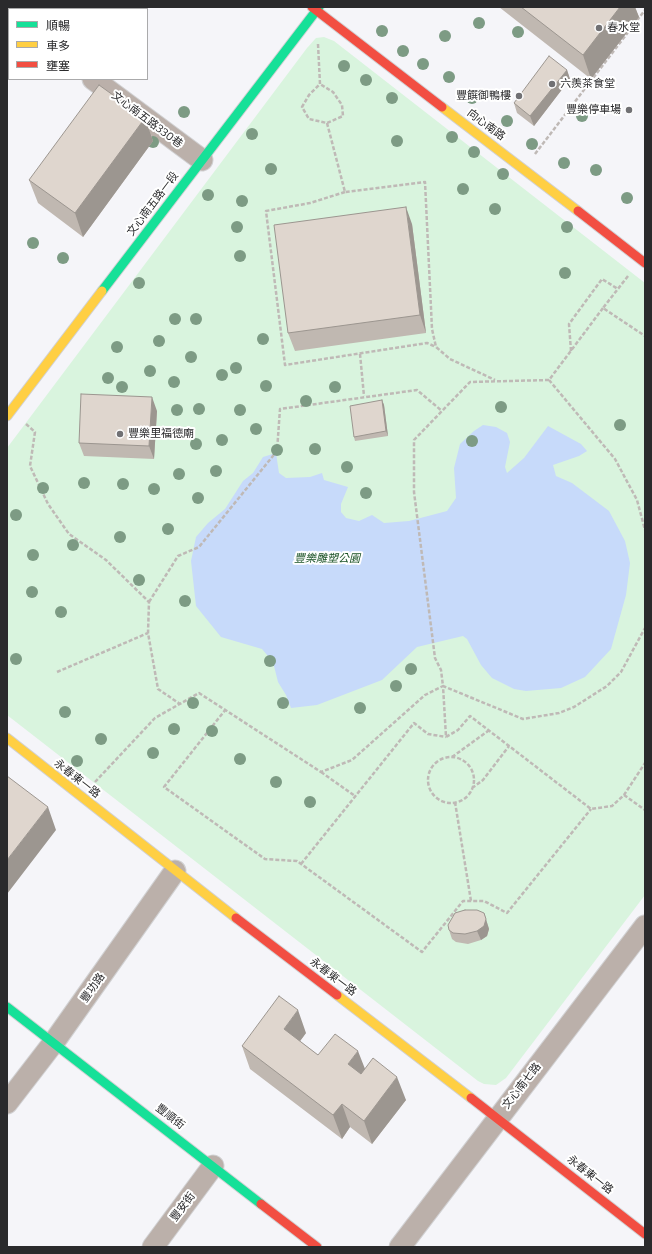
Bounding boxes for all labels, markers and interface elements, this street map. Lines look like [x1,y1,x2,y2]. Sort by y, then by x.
legend [8,8,148,80]
text: 順暢 [46,19,70,33]
place label: 春水堂 [607,21,640,35]
marker: 春水堂 [594,23,604,33]
text: 車多 [46,39,70,53]
text: 壅塞 [46,59,70,73]
place label: 六羨茶食堂 [560,77,615,91]
marker: 六羨茶食堂 [547,79,557,89]
street label: 文心南五路330巷 [109,89,185,151]
place label: 豐饌御鴨樓 [456,89,511,103]
marker: 豐饌御鴨樓 [514,91,524,101]
place label: 豐樂停車場 [566,103,621,117]
marker: 豐樂停車場 [624,105,634,115]
street label: 向心南路 [464,106,508,144]
street label: 文心南五路一段 [125,169,181,239]
place label: 豐樂里福德廟 [128,427,194,441]
marker: 豐樂里福德廟 [115,429,125,439]
park label: 豐樂雕塑公園 [294,552,360,566]
street label: 永春東一路 [51,757,103,801]
street label: 永春東一路 [307,955,359,999]
street label: 豐功路 [78,971,108,1005]
street label: 文心南七路 [500,1060,544,1112]
street label: 豐順街 [153,1102,187,1132]
street label: 永春東一路 [564,1153,616,1197]
street label: 豐安街 [168,1190,198,1224]

